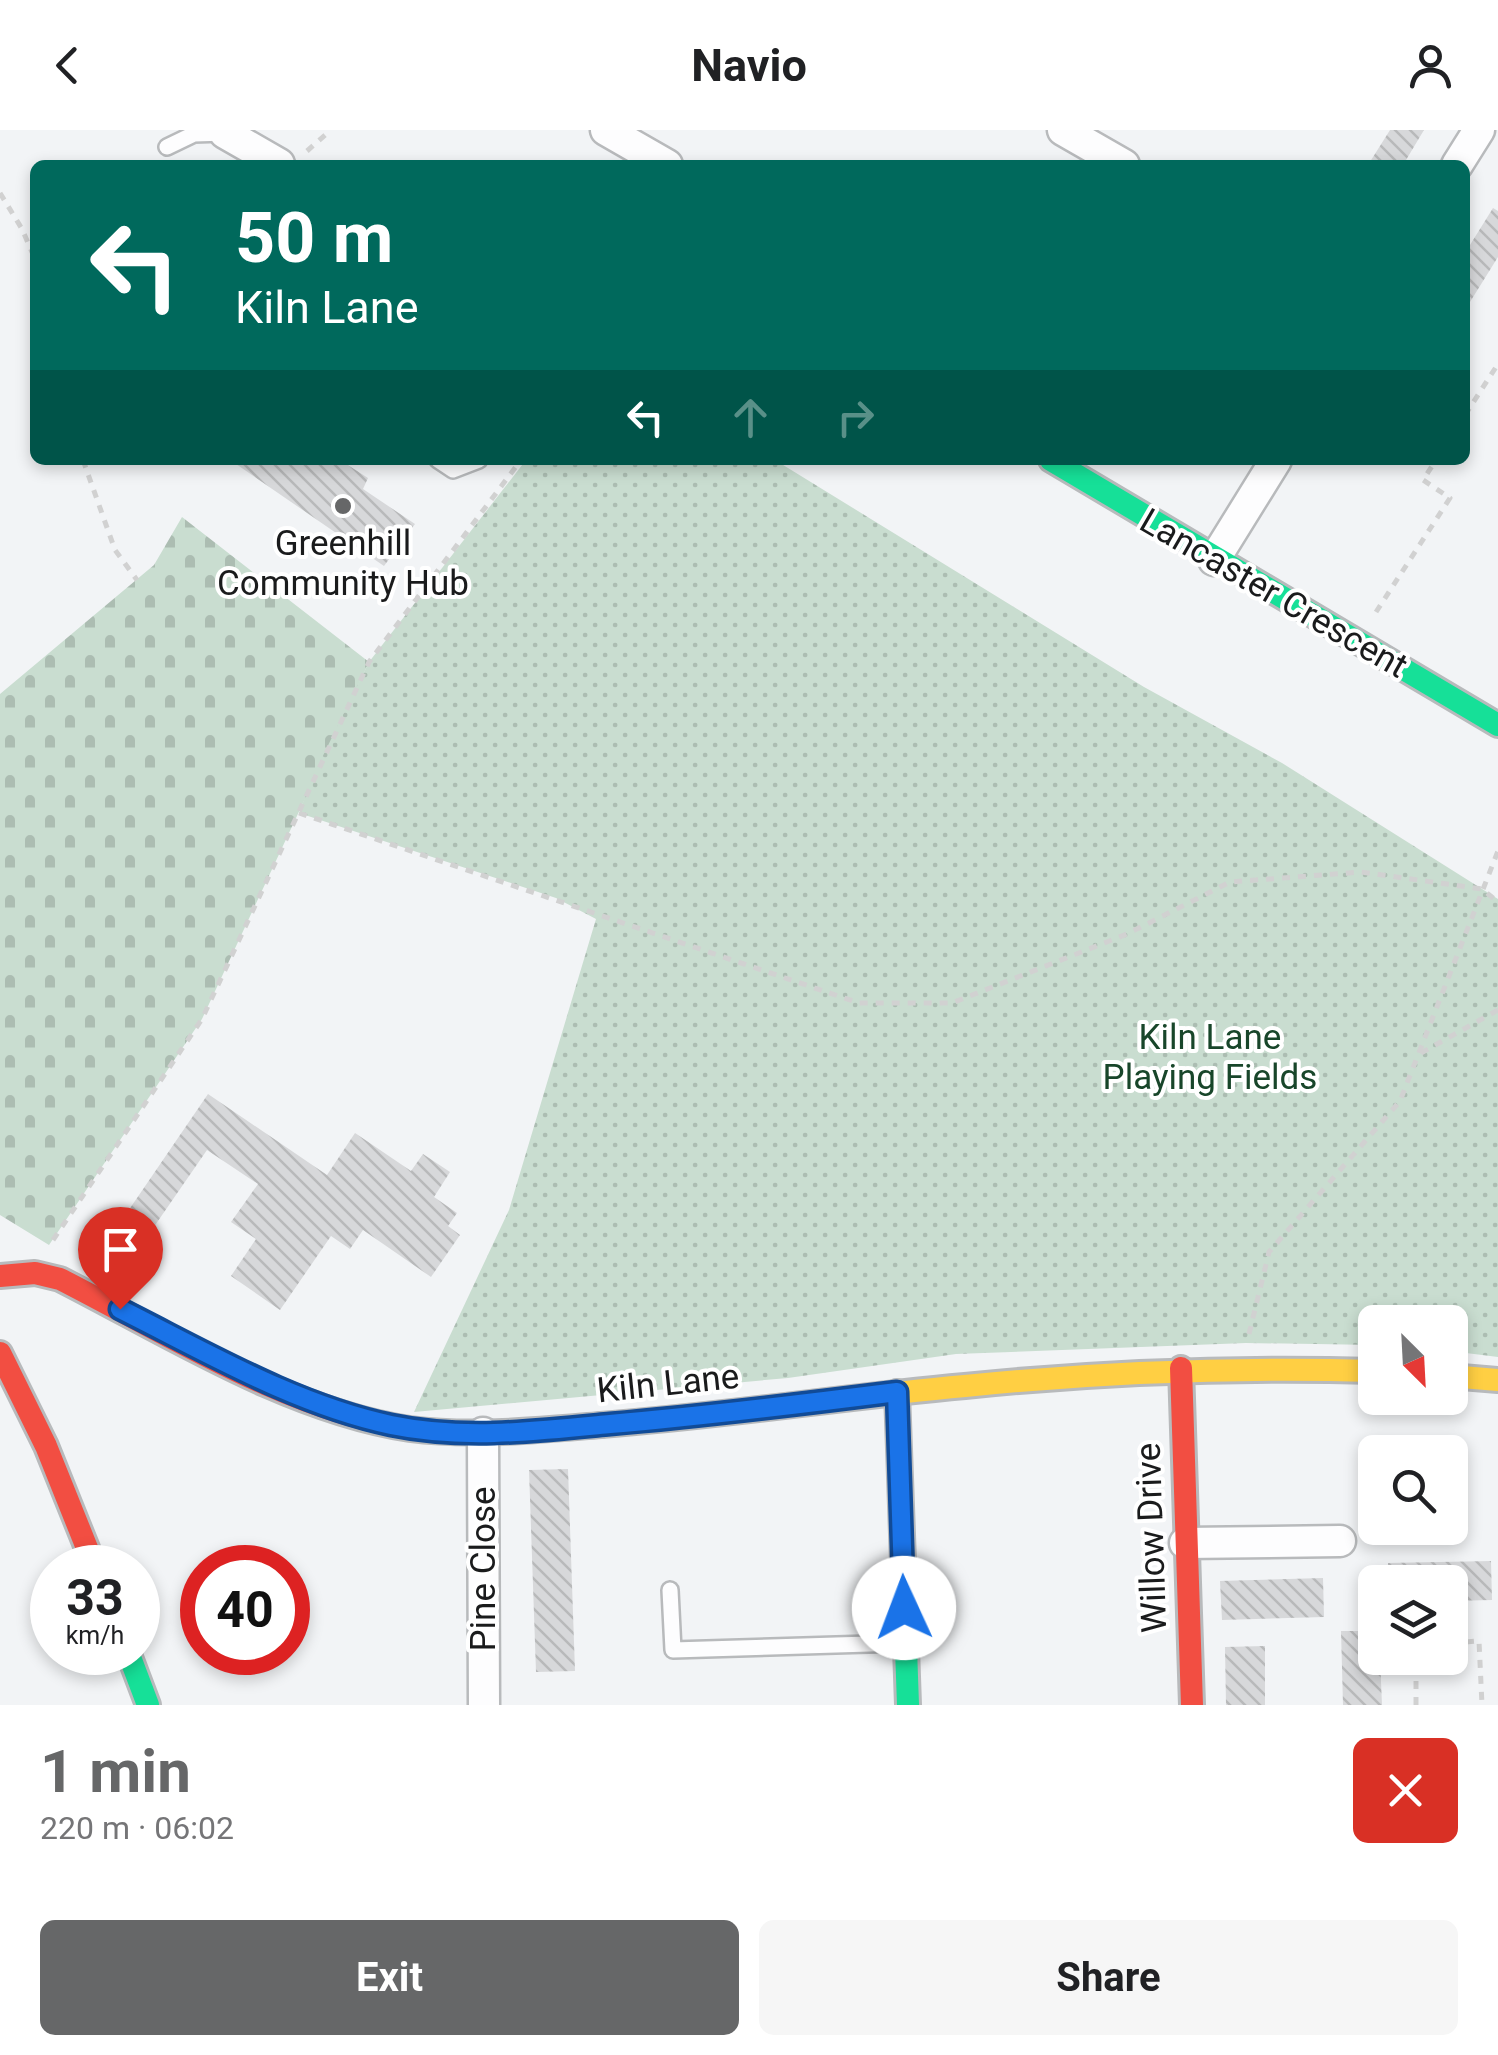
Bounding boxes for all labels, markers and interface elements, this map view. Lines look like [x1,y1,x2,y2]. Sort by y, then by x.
icon: back [40,38,95,93]
icon: person [1403,38,1458,93]
text: Navio [691,39,807,92]
text: 50 m [235,197,393,279]
icon: left [70,200,200,330]
text: Kiln Lane [235,281,419,334]
icon: left [618,390,673,445]
icon: ahead [723,390,778,445]
icon: right [828,390,883,445]
marker: Greenhill Community Hub [332,495,354,517]
street label: Lancaster Crescent [1133,500,1415,687]
place label: Greenhill Community Hub [217,523,469,604]
park label: Kiln Lane Playing Fields [1103,1017,1317,1098]
pin [78,1207,163,1310]
icon: arrive [93,1222,148,1277]
north arrow [1358,1305,1468,1415]
map controls [1358,1305,1468,1675]
street label: Kiln Lane [595,1356,741,1411]
button: search [1358,1435,1468,1545]
street label: Willow Drive [1128,1442,1175,1634]
street label: Pine Close [463,1486,504,1652]
speed limit sign: 40 [180,1545,310,1675]
position arrow [852,1556,956,1660]
button: layers [1358,1565,1468,1675]
text: 33 [66,1569,124,1627]
text: km/h [66,1621,124,1650]
text: 1 min [40,1736,191,1807]
button: close [1353,1738,1458,1843]
text: 220 m · 06:02 [40,1809,234,1847]
button: Exit [40,1920,739,2035]
button: Share [759,1920,1458,2035]

